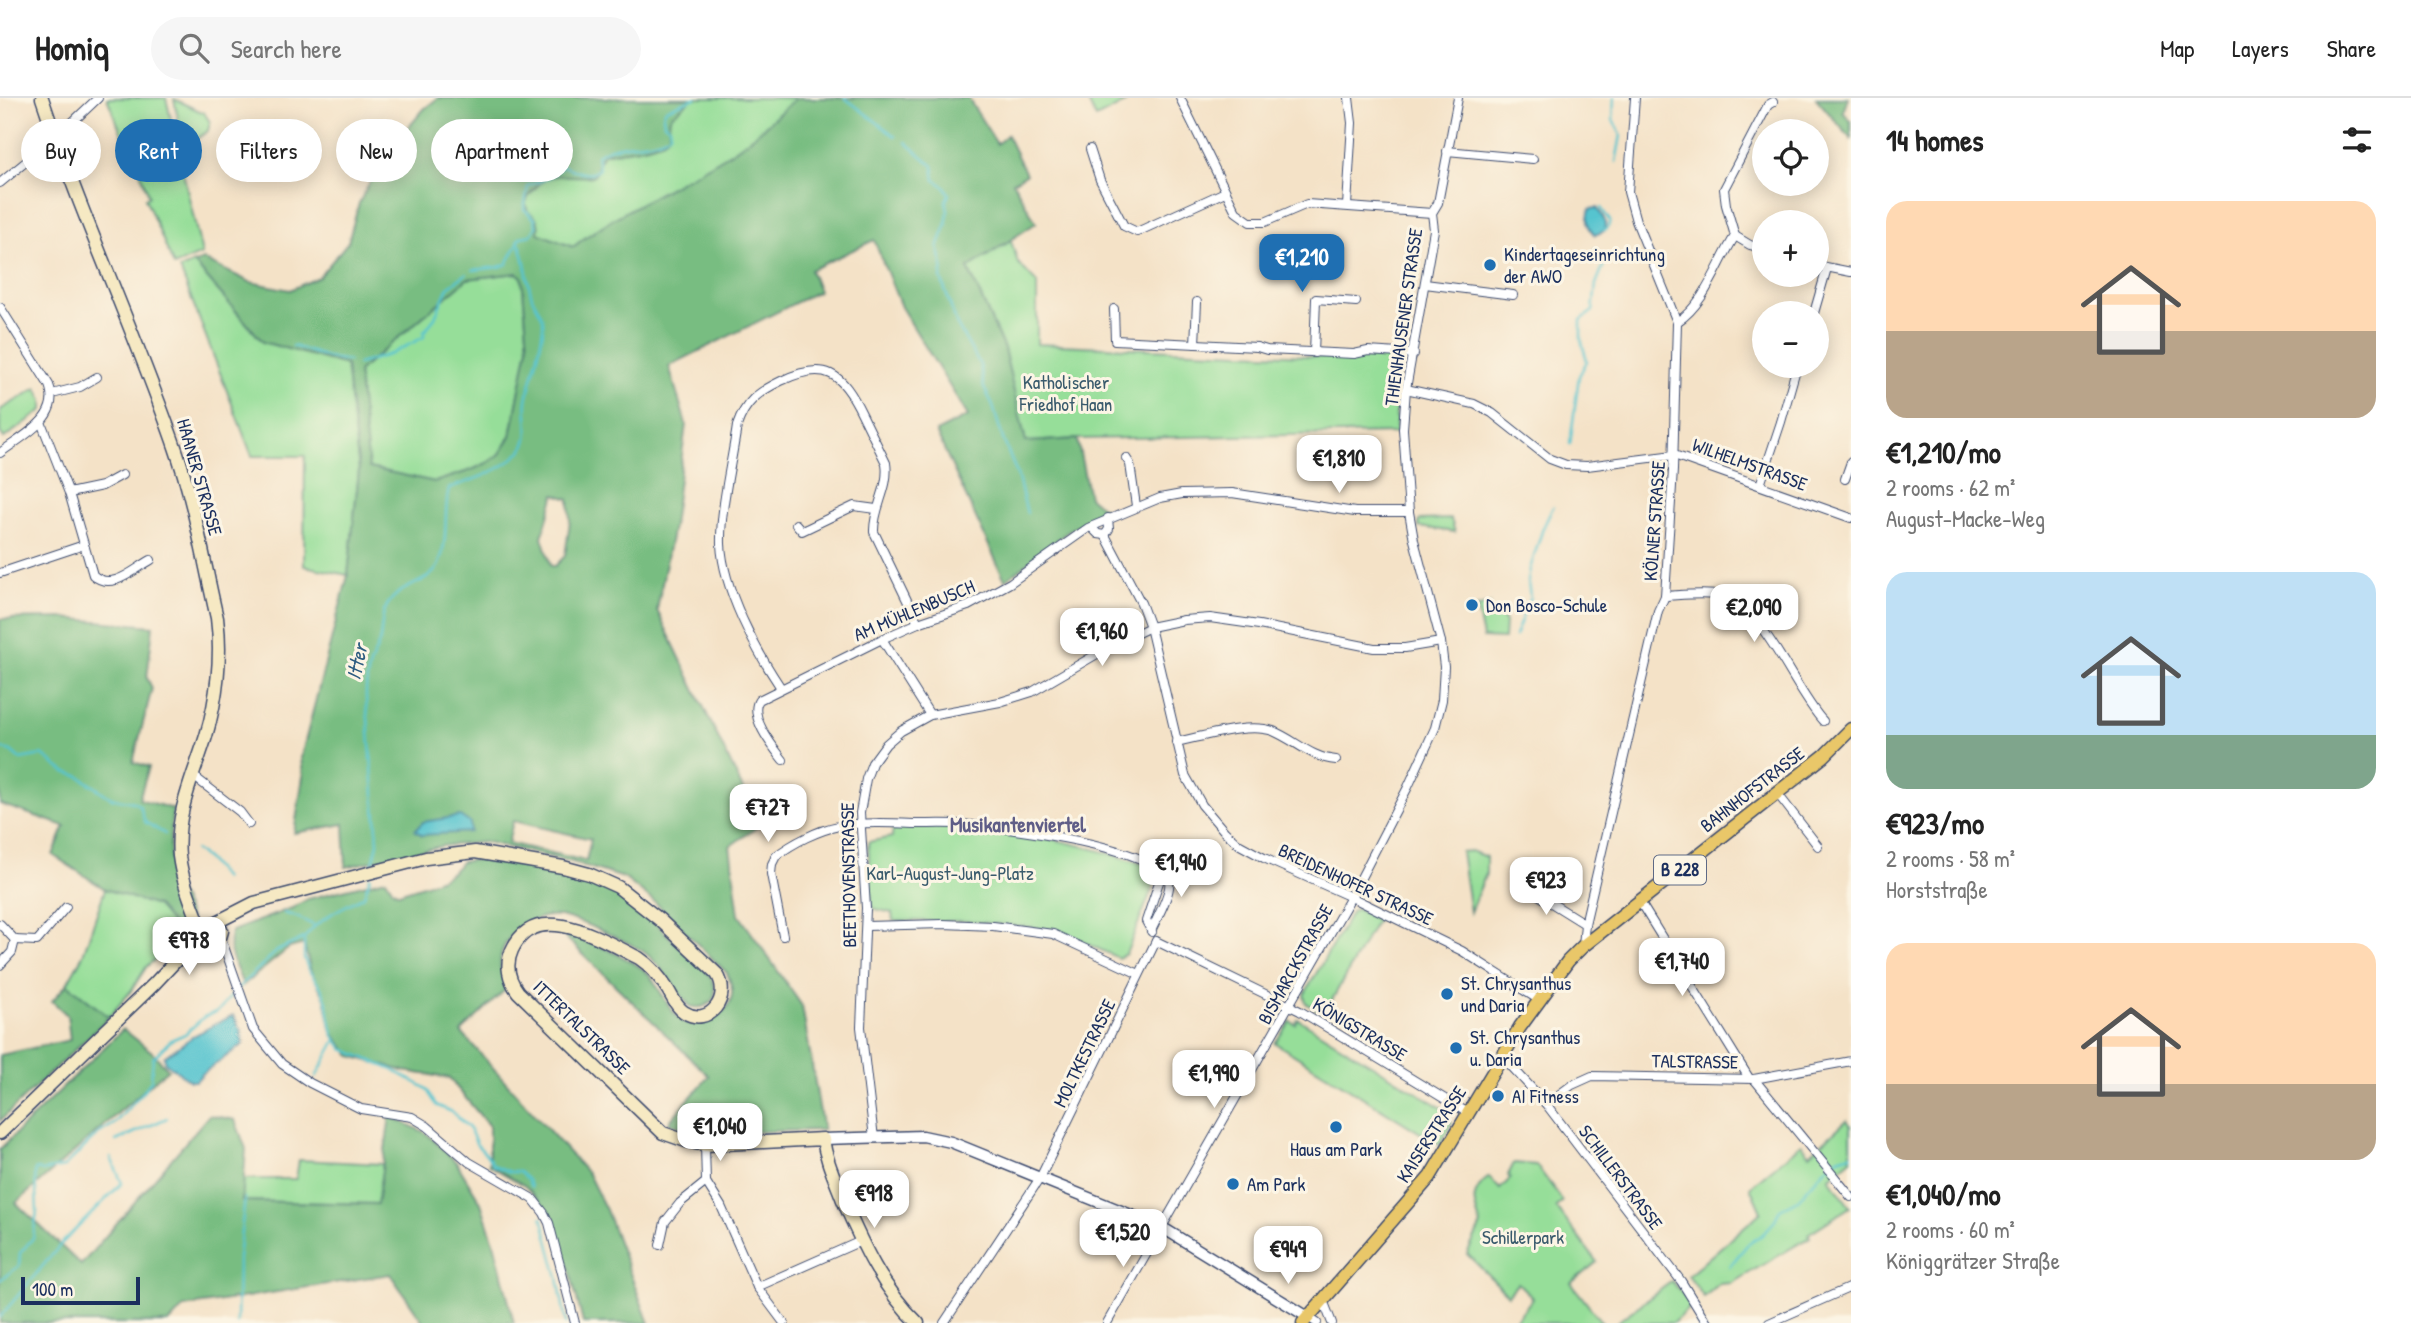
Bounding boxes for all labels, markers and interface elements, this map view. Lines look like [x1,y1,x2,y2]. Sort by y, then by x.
search box [151,17,641,80]
text: Homiq [35,26,109,70]
icon: search [175,29,213,67]
text: Search here [231,31,342,66]
text: Map [2160,32,2194,64]
text: Layers [2232,32,2289,64]
text: Share [2327,32,2376,64]
chip: Buy [21,119,101,182]
chip: Rent [115,119,202,182]
chip: Filters [216,119,322,182]
chip: New [336,119,417,182]
chip: Apartment [431,119,573,182]
map controls [1752,119,1829,378]
button: locate [1752,119,1829,196]
text: 14 homes [1886,120,1984,160]
icon: filters [2338,121,2376,159]
button: + [1752,210,1829,287]
street label: THIENHAUSENER STRASSE [1378,226,1428,408]
pin: €1,210 [1245,234,1359,294]
text: €1,210 [1275,241,1329,272]
place label: Kindertageseinrichtung der AWO [1504,241,1665,289]
icon: home [2068,247,2194,373]
marker: Kindertageseinrichtung der AWO [1482,257,1498,273]
button: − [1752,301,1829,378]
park label: Katholischer Friedhof Haan [1019,369,1112,417]
street label: HAANER STRASSE [171,416,229,539]
street label: WILHELMSTRASSE [1689,431,1812,497]
text: €1,210/mo [1886,432,2001,472]
pin: €1,810 [1282,436,1396,495]
text: €1,810 [1313,442,1365,473]
street label: KÖLNER STRASSE [1637,459,1671,582]
text: 2 rooms · 62 m² [1886,472,2015,503]
text: August-Macke-Weg [1886,503,2045,534]
street label: AM MÜHLENBUSCH [849,573,979,647]
pin: €2,090 [1697,584,1811,644]
text: €2,090 [1726,591,1782,622]
place label: Don Bosco-Schule [1486,592,1608,618]
marker: Don Bosco-Schule [1464,597,1480,613]
pin: €1,960 [1045,608,1159,668]
text: €1,960 [1076,615,1128,646]
icon: home [2068,618,2194,744]
water label: Itter [339,639,375,682]
street label: BAHNHOFSTRASSE [1694,740,1810,838]
pin: €727 [727,784,809,844]
text: €727 [746,791,790,822]
street label: BEETHOVENSTRASSE [834,802,862,948]
text: €923/mo [1886,803,1984,843]
district label: Musikantenviertel [950,810,1086,839]
street label: BREIDENHOFER STRASSE [1274,837,1438,932]
pin: €1,940 [1124,840,1238,899]
text: 2 rooms · 58 m² [1886,843,2015,874]
text: €1,940 [1155,846,1207,877]
road number: B 228 [1654,856,1706,884]
pin: €923 [1505,858,1587,917]
park label: Karl-August-Jung-Platz [866,860,1034,886]
text: €923 [1526,864,1566,895]
text: Horststraße [1886,874,1988,905]
street label: BISMARCKSTRASSE [1251,899,1339,1029]
pin: €978 [148,918,230,977]
text: €978 [169,924,209,955]
pin: €1,740 [1625,939,1739,998]
text: €1,740 [1655,945,1709,976]
place label: St. Chrysanthus und Daria [1461,970,1571,1018]
street label: ITTERTALSTRASSE [528,974,637,1080]
marker: St. Chrysanthus und Daria [1439,986,1455,1002]
icon: home [2068,989,2194,1115]
street label: KÖNIGSTRASSE [1308,991,1412,1068]
street label: MOLTKESTRASSE [1047,994,1122,1112]
place label: St. Chrysanthus u. Daria [1470,1024,1580,1072]
marker: St. Chrysanthus u. Daria [1448,1040,1464,1056]
street label: TALSTRASSE [1651,1047,1739,1075]
pin: €1,990 [1157,1051,1271,1110]
text: €1,990 [1188,1057,1240,1088]
street label: KAISERSTRASSE [1390,1080,1472,1188]
place label: AI Fitness [1512,1083,1579,1109]
marker: AI Fitness [1490,1088,1506,1104]
pin: €1,040 [663,1104,777,1163]
text: €1,040 [693,1110,747,1141]
marker: Haus am Park [1328,1119,1344,1135]
street label: SCHILLERSTRASSE [1573,1119,1669,1235]
place label: Haus am Park [1290,1136,1382,1162]
pin: €918 [833,1170,915,1230]
place label: Am Park [1247,1171,1305,1197]
text: €1,040/mo [1886,1174,2001,1214]
marker: Am Park [1225,1176,1241,1192]
text: €918 [855,1177,893,1208]
pin: €1,520 [1066,1210,1180,1269]
text: 2 rooms · 60 m² [1886,1214,2015,1245]
text: €1,520 [1096,1216,1150,1247]
park label: Schillerpark [1482,1224,1564,1250]
pin: €949 [1247,1226,1329,1286]
text: €949 [1270,1233,1306,1264]
text: Königgrätzer Straße [1886,1245,2060,1276]
scale bar [21,1274,140,1306]
text: 100 m [32,1276,73,1302]

